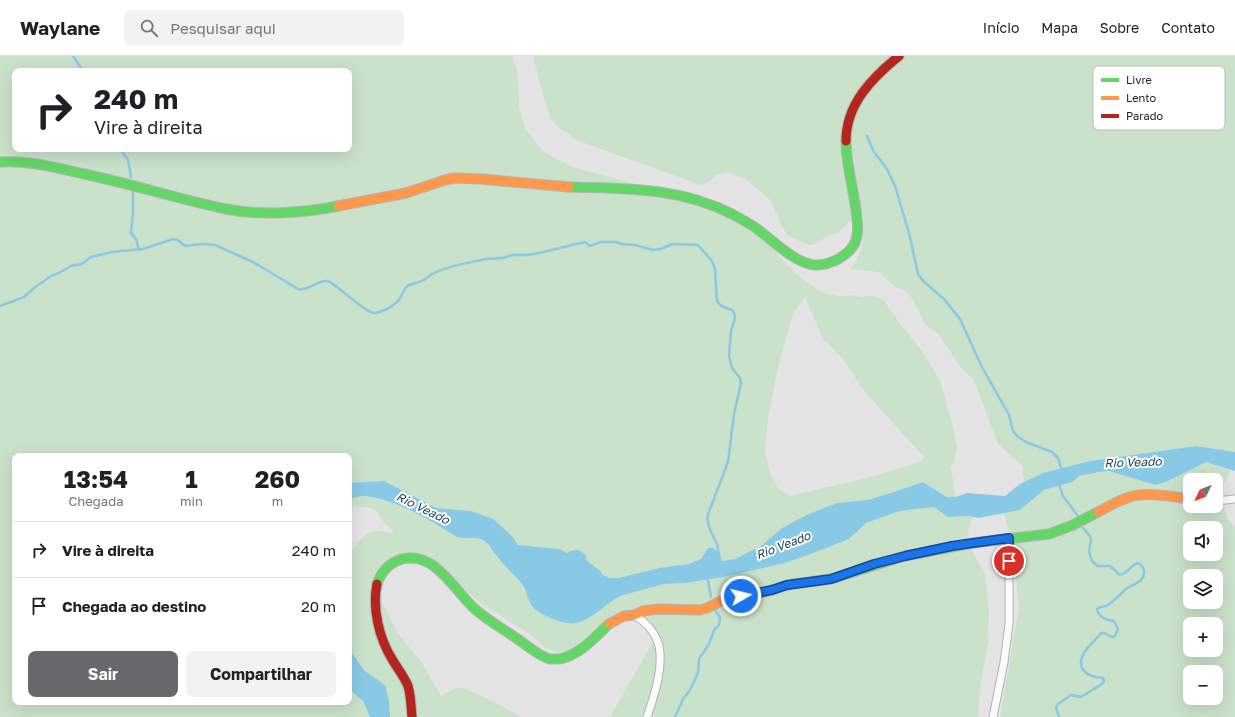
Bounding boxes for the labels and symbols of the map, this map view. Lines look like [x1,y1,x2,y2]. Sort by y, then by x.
legend [1093,66,1225,130]
text: Livre [1126,73,1152,86]
text: Lento [1126,91,1157,104]
text: Parado [1126,109,1163,122]
water label: Rio Veado [1104,453,1163,470]
north arrow [1183,473,1223,513]
water label: Rio Veado [394,489,453,528]
water label: Rio Veado [754,527,813,562]
pin [992,544,1026,578]
position arrow [720,575,762,617]

